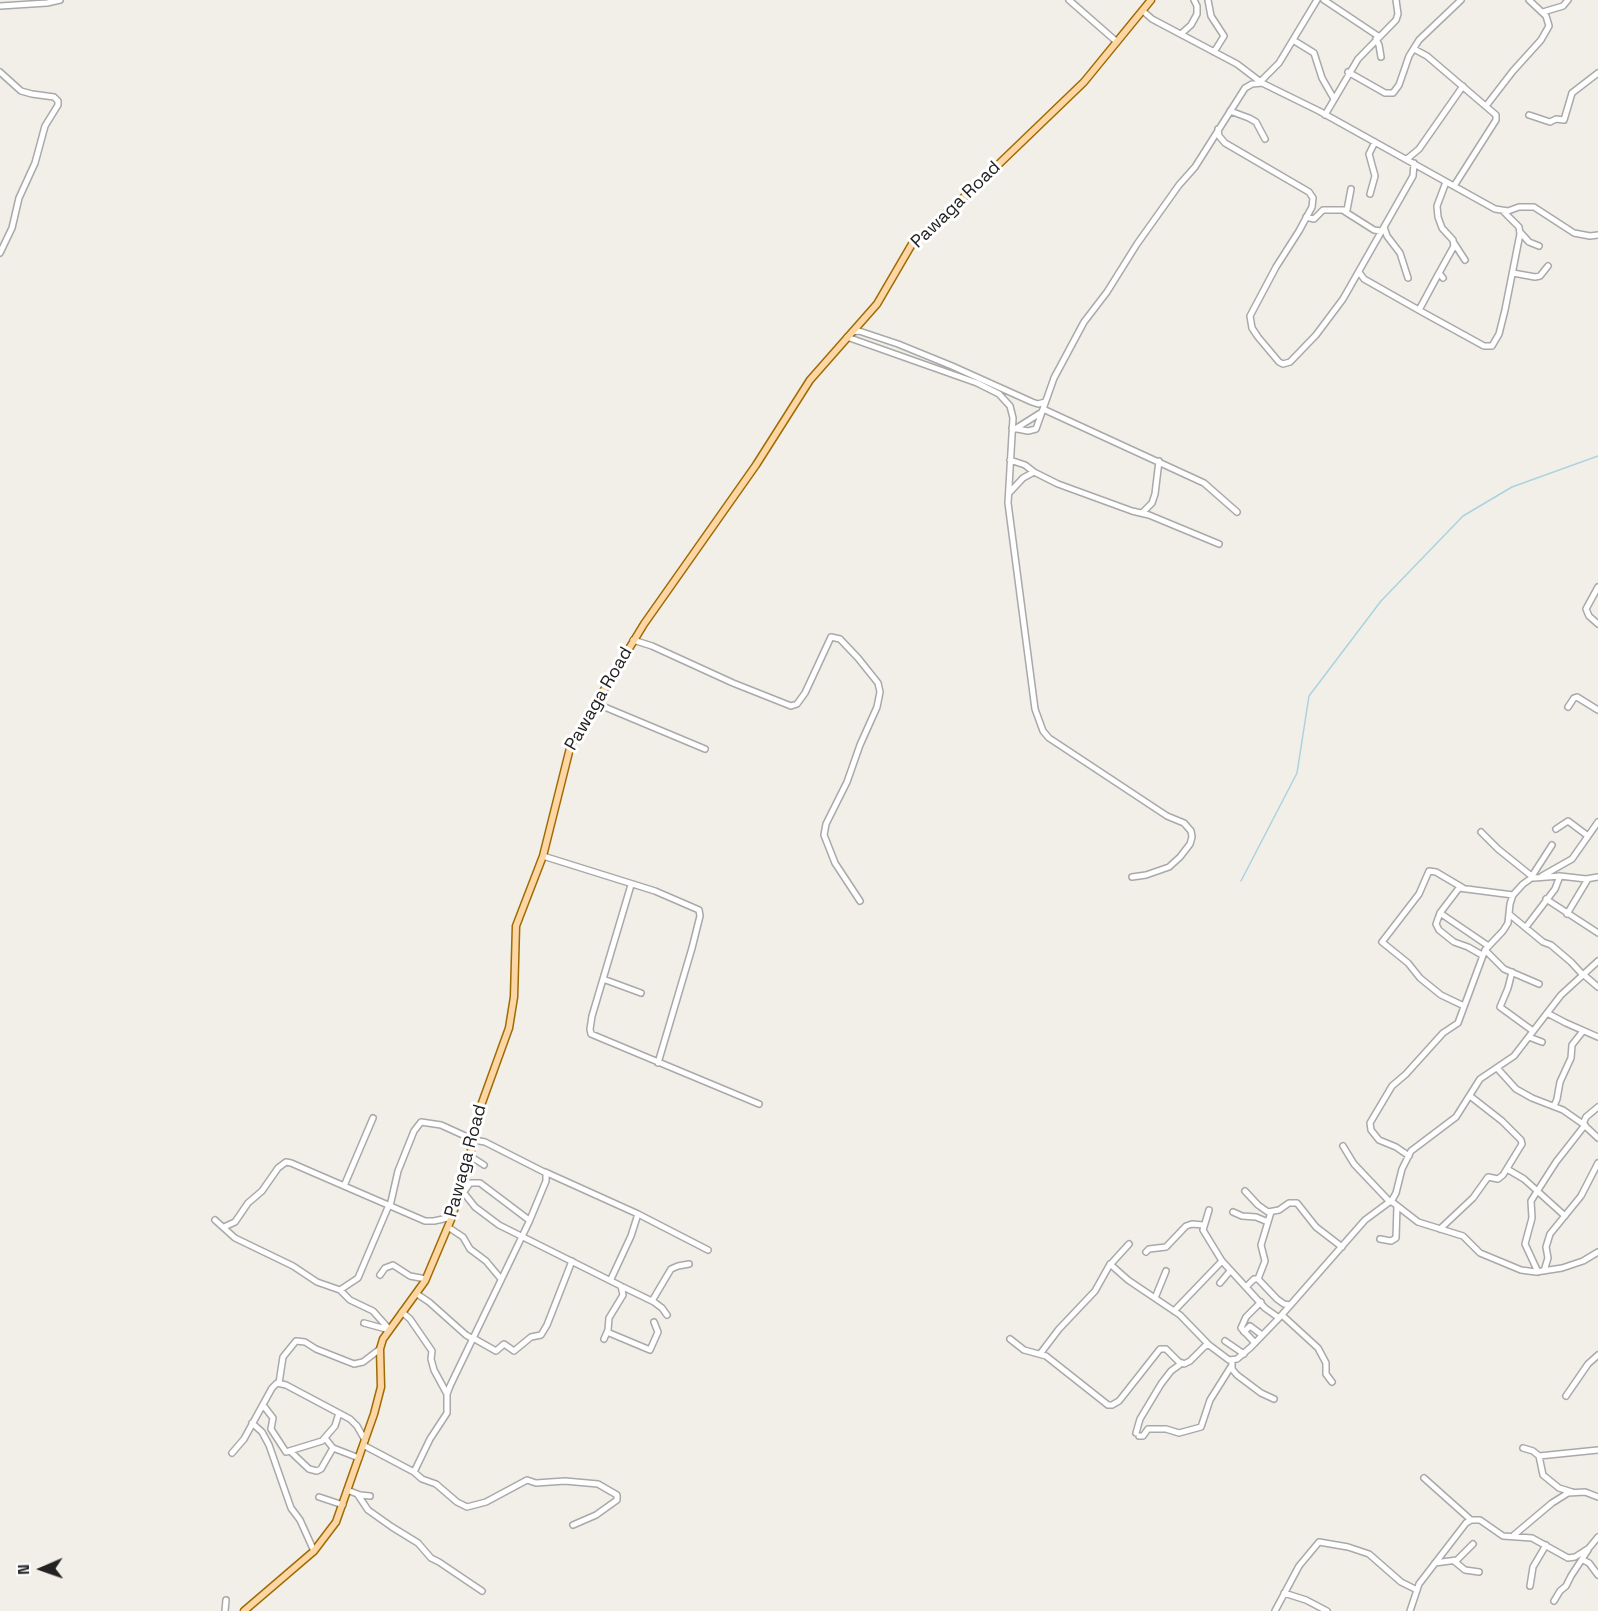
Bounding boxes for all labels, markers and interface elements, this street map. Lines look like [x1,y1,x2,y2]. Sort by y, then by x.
street label: Pawaga Road [907,157,1005,253]
street label: Pawaga Road [561,643,637,755]
street label: Pawaga Road [441,1102,491,1220]
north arrow [12,1539,72,1599]
text: N [13,1564,34,1575]

